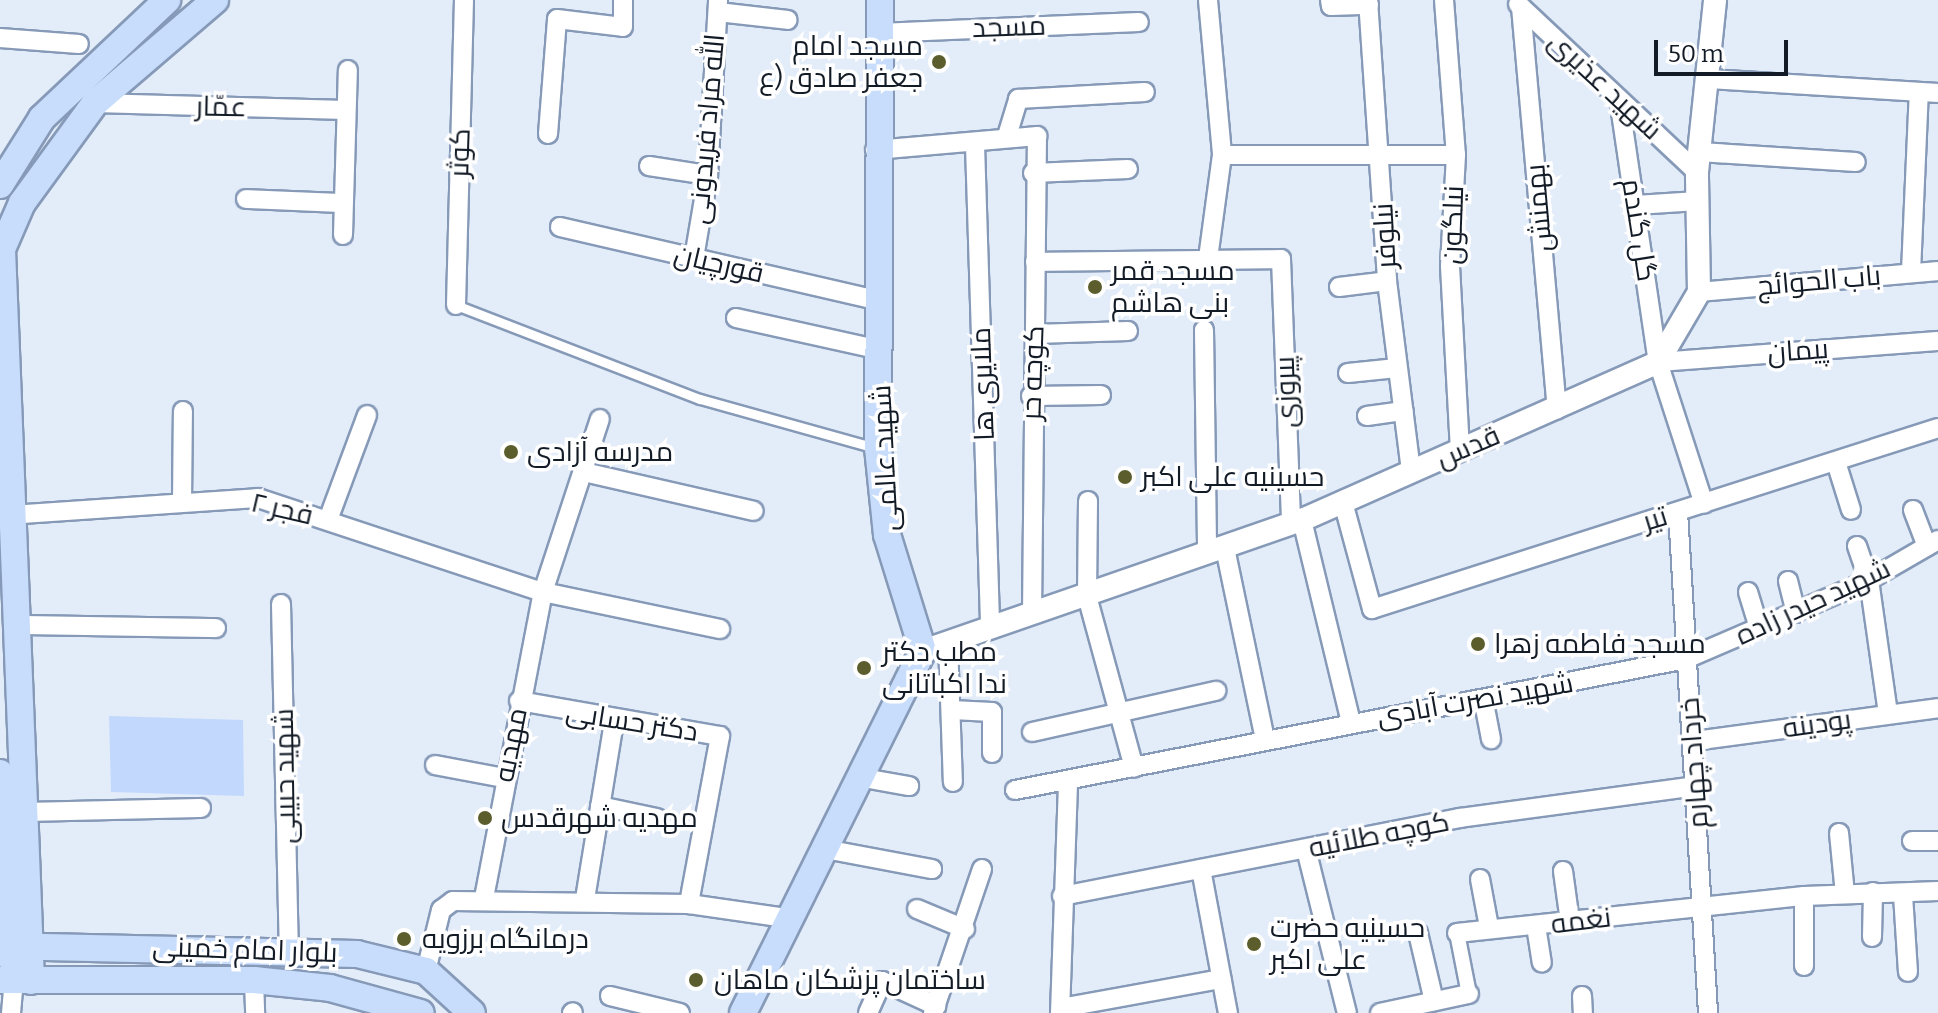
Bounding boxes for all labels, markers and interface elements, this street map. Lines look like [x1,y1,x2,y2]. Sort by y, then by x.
street label: مسجد [971,9,1047,45]
scale bar [1658,24,1792,74]
street label: شهید عذیری [1541,25,1669,147]
place label: مسجد امام جعفر صادق (ع [759,29,923,95]
street label: الله مراد فریدونی [682,32,732,226]
text: 50 m [1668,40,1724,68]
marker: مسجد امام جعفر صادق (ع [930,53,948,71]
street label: عمّار [195,90,247,124]
street label: کوثر [442,128,478,178]
street label: بهمنش [1518,163,1560,253]
street label: گل گندم [1614,176,1664,284]
street label: نیلگون [1435,185,1471,265]
street label: نیلوفر [1366,202,1404,270]
street label: قورچیان [671,237,767,291]
place label: مسجد قمر بنی هاشم [1111,254,1235,320]
street label: باب الحوائج [1756,259,1882,303]
marker: مسجد قمر بنی هاشم [1086,278,1104,296]
street label: کوچه حر [1015,325,1051,421]
street label: ملایری ها [964,327,1002,441]
street label: پیمان [1766,332,1830,370]
street label: پیروزی [1268,356,1304,428]
street label: شهید عالمی [864,384,906,532]
street label: قدس [1431,419,1505,475]
place label: مدرسه آزادی [527,435,673,469]
marker: مدرسه آزادی [502,443,520,461]
place label: حسینیه علی اکبر [1141,460,1324,494]
marker: حسینیه علی اکبر [1116,468,1134,486]
street label: فجر ۲ [248,486,316,532]
street label: تیر [1639,499,1671,539]
street label: شهید حیدر زاده [1730,551,1896,653]
place label: مسجد فاطمه زهرا [1494,627,1706,661]
place label: مطب دکتر ندا اکباتانی [882,635,1007,701]
marker: مسجد فاطمه زهرا [1469,635,1487,653]
marker: مطب دکتر ندا اکباتانی [853,657,875,679]
street label: شهید نصرت آبادی [1374,666,1576,734]
street label: دکتر حسابی [564,695,700,749]
street label: خرداد چهارم [1673,696,1715,830]
street label: پودینه [1780,703,1854,745]
street label: مهدیه [487,705,535,785]
street label: شهید حبیبی [267,708,303,844]
place label: مهدیه شهرقدس [501,801,698,835]
street label: کوچه طلائیه [1306,805,1452,865]
marker: مهدیه شهرقدس [476,809,494,827]
street label: نغمه [1549,901,1613,941]
place label: حسینیه حضرت علی اکبر [1270,911,1425,977]
place label: درمانگاه برزویه [422,922,589,956]
marker: درمانگاه برزویه [393,928,415,950]
street label: بلوار امام خمینی [152,930,338,970]
marker: حسینیه حضرت علی اکبر [1245,935,1263,953]
place label: ساختمان پزشکان ماهان [714,963,986,997]
marker: ساختمان پزشکان ماهان [685,969,707,991]

